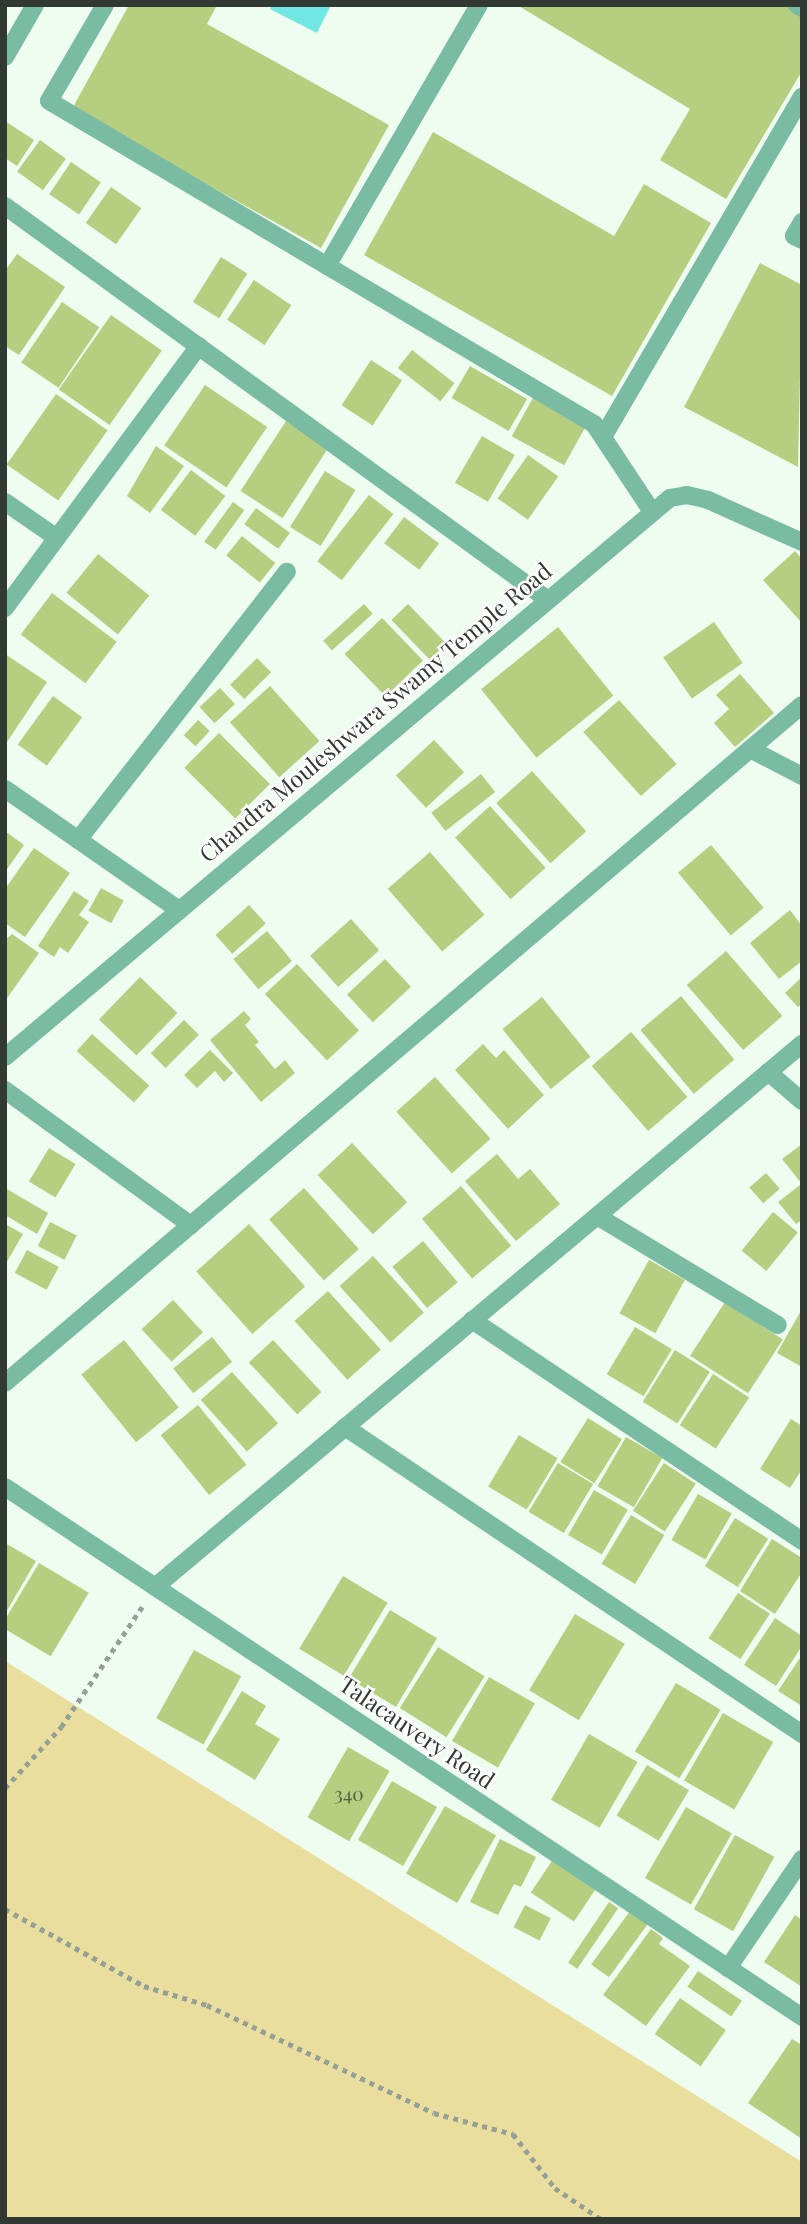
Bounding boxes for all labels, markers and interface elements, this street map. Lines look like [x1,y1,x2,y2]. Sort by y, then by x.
street label: Chandra Mouleshwara Swamy Temple Road [193,556,557,868]
street label: Talacauvery Road [334,1670,500,1794]
house number: 340 [334,1783,364,1805]

